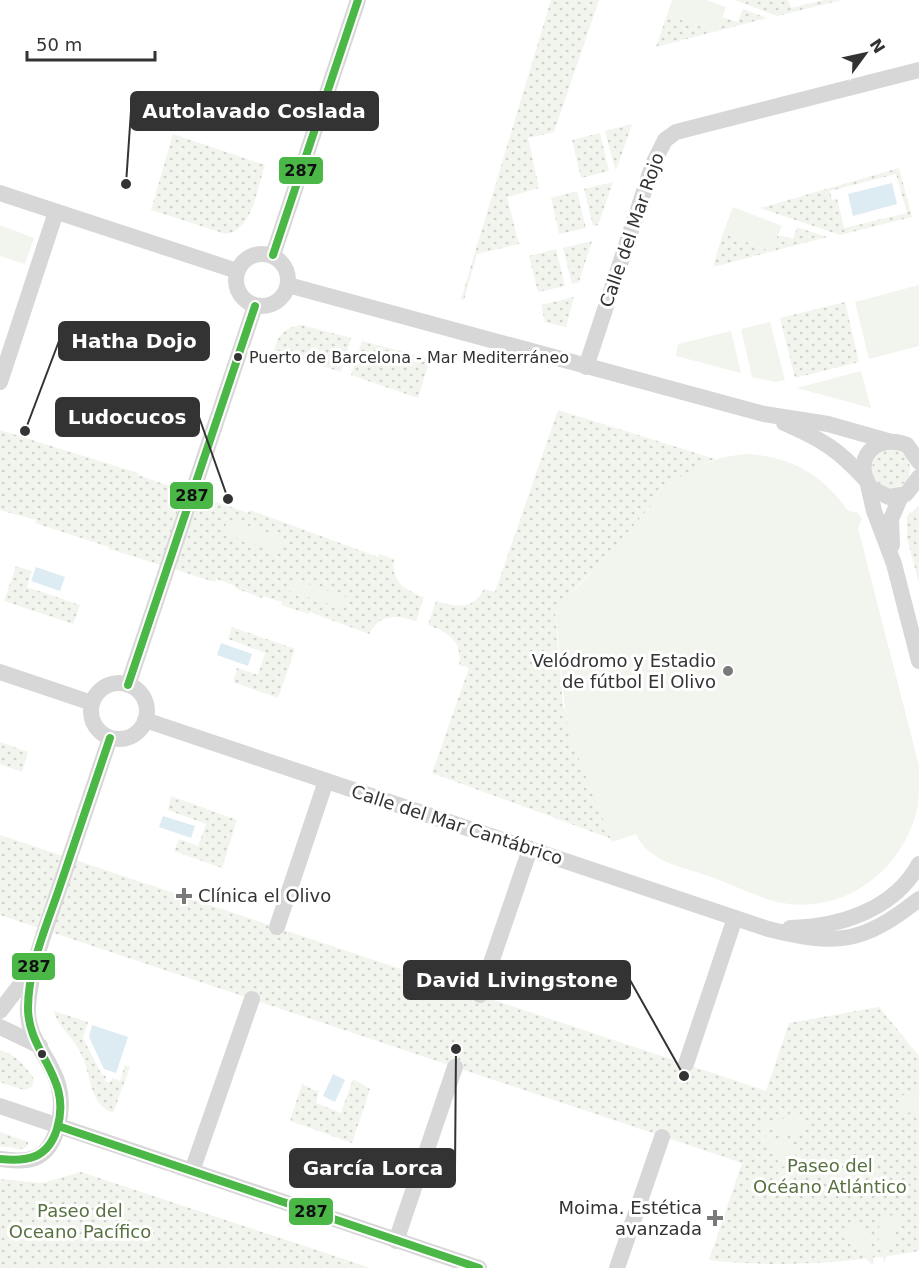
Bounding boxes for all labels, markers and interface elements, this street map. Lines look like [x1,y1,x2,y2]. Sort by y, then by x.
scale bar [27,24,154,62]
north arrow [835,24,895,84]
text: 50 m [36,34,82,55]
text: N [866,35,889,57]
callout: Autolavado Coslada [131,92,378,130]
text: Autolavado Coslada [142,99,366,123]
street label: Calle del Mar Rojo [595,150,668,310]
line badge: 287 [278,156,324,185]
text: 287 [284,161,318,180]
callout: Hatha Dojo [59,322,209,360]
text: Hatha Dojo [71,329,197,353]
place label: Puerto de Barcelona - Mar Mediterráneo [249,348,569,367]
marker: Puerto de Barcelona - Mar Mediterráneo [232,351,244,363]
callout: Ludocucos [56,398,199,436]
text: Ludocucos [68,405,186,429]
line badge: 287 [169,481,214,510]
text: 287 [175,486,209,505]
place label: Velódromo y Estadio de fútbol El Olivo [532,650,716,692]
marker: Velódromo y Estadio de fútbol El Olivo [721,664,735,678]
street label: Calle del Mar Cantábrico [349,780,566,869]
place label: Clínica el Olivo [198,885,331,906]
marker: Clínica el Olivo [175,887,193,905]
line badge: 287 [11,952,56,981]
text: 287 [17,957,51,976]
callout: David Livingstone [404,961,630,999]
text: David Livingstone [416,968,618,992]
unlabelled marker [36,1048,48,1060]
callout: García Lorca [290,1149,455,1187]
park label: Paseo del Océano Atlántico [753,1155,907,1197]
text: García Lorca [303,1156,443,1180]
line badge: 287 [288,1197,334,1226]
place label: Moima. Estética avanzada [559,1197,702,1239]
park label: Paseo del Oceano Pacífico [9,1200,151,1242]
text: 287 [294,1202,328,1221]
marker: Moima. Estética avanzada [706,1209,724,1227]

